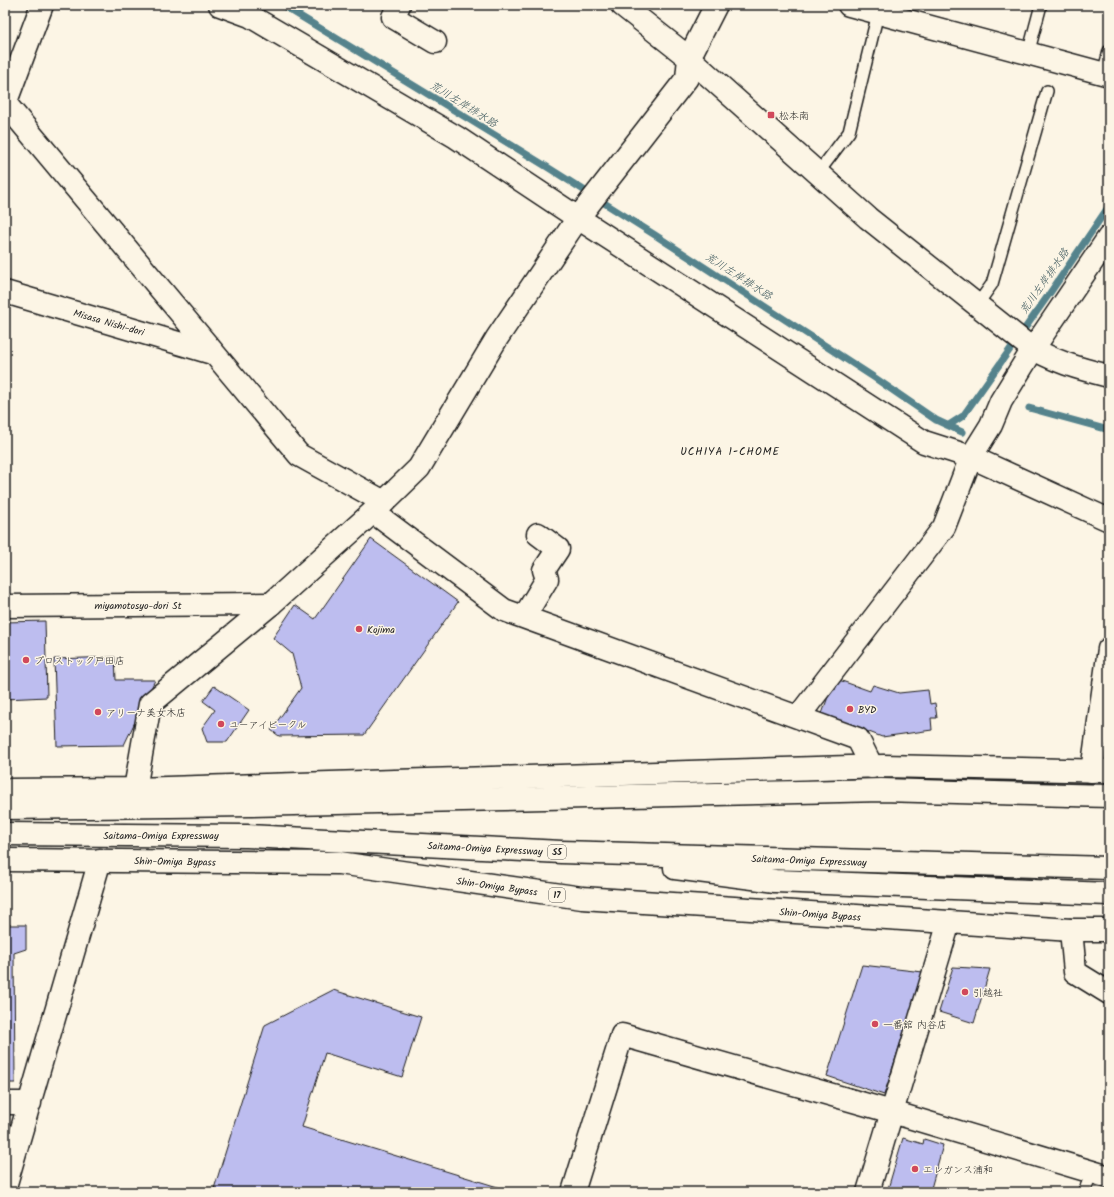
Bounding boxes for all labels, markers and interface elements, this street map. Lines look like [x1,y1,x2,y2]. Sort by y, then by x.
water label: 荒川左岸排水路 [426,77,502,133]
place label: 松本南 [779,108,809,124]
marker: 松本南 [766,110,776,120]
water label: 荒川左岸排水路 [1015,244,1075,318]
water label: 荒川左岸排水路 [701,248,776,306]
street label: Misasa Nishi-dori [71,305,147,341]
district label: UCHIYA 1-CHOME [680,443,780,461]
street label: miyamotosyo-dori St [94,598,182,614]
place label: Kojima [367,622,395,638]
marker: Kojima [354,624,364,634]
place label: プロストック戸田店 [34,653,125,669]
marker: プロストック戸田店 [21,655,31,665]
place label: BYD [858,702,877,718]
marker: BYD [845,704,855,714]
place label: アリーナ美女木店 [106,705,186,721]
marker: アリーナ美女木店 [93,707,103,717]
place label: ユーアイビークル [229,717,307,733]
marker: ユーアイビークル [216,719,226,729]
street label: Saitama-Omiya Expressway [103,828,219,844]
street label: Saitama-Omiya Expressway [427,838,543,860]
road number: S5 [548,845,566,859]
street label: Saitama-Omiya Expressway [751,851,867,871]
street label: Shin-Omiya Bypass [134,853,217,871]
street label: Shin-Omiya Bypass [455,873,539,901]
road number: 17 [549,888,565,902]
street label: Shin-Omiya Bypass [779,904,862,926]
place label: 引越社 [973,985,1003,1001]
marker: 引越社 [960,987,970,997]
place label: 一番舘 内谷店 [883,1017,947,1033]
marker: 一番舘 内谷店 [870,1019,880,1029]
place label: エレガンス浦和 [923,1162,993,1178]
marker: エレガンス浦和 [910,1164,920,1174]

